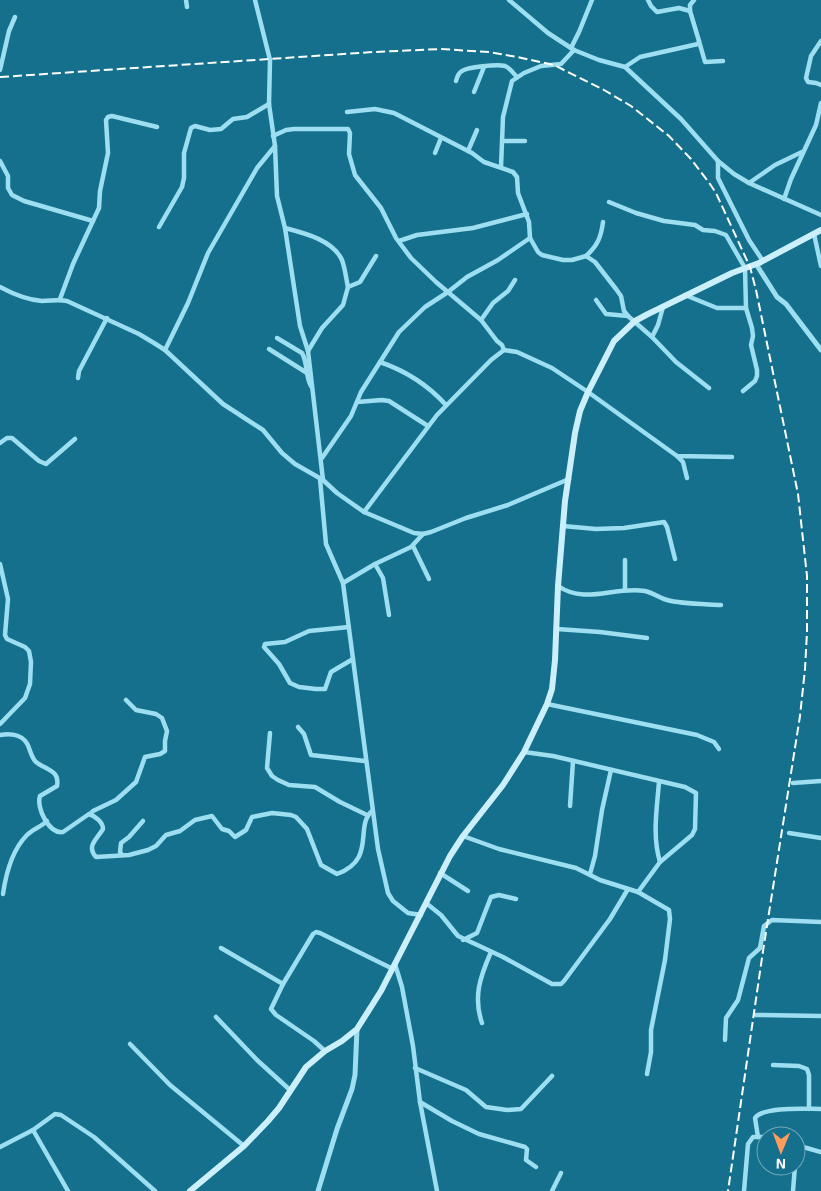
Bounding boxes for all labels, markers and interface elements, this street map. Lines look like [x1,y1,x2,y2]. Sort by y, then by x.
north arrow [756,1126,806,1176]
text: N [776,1156,786,1173]

